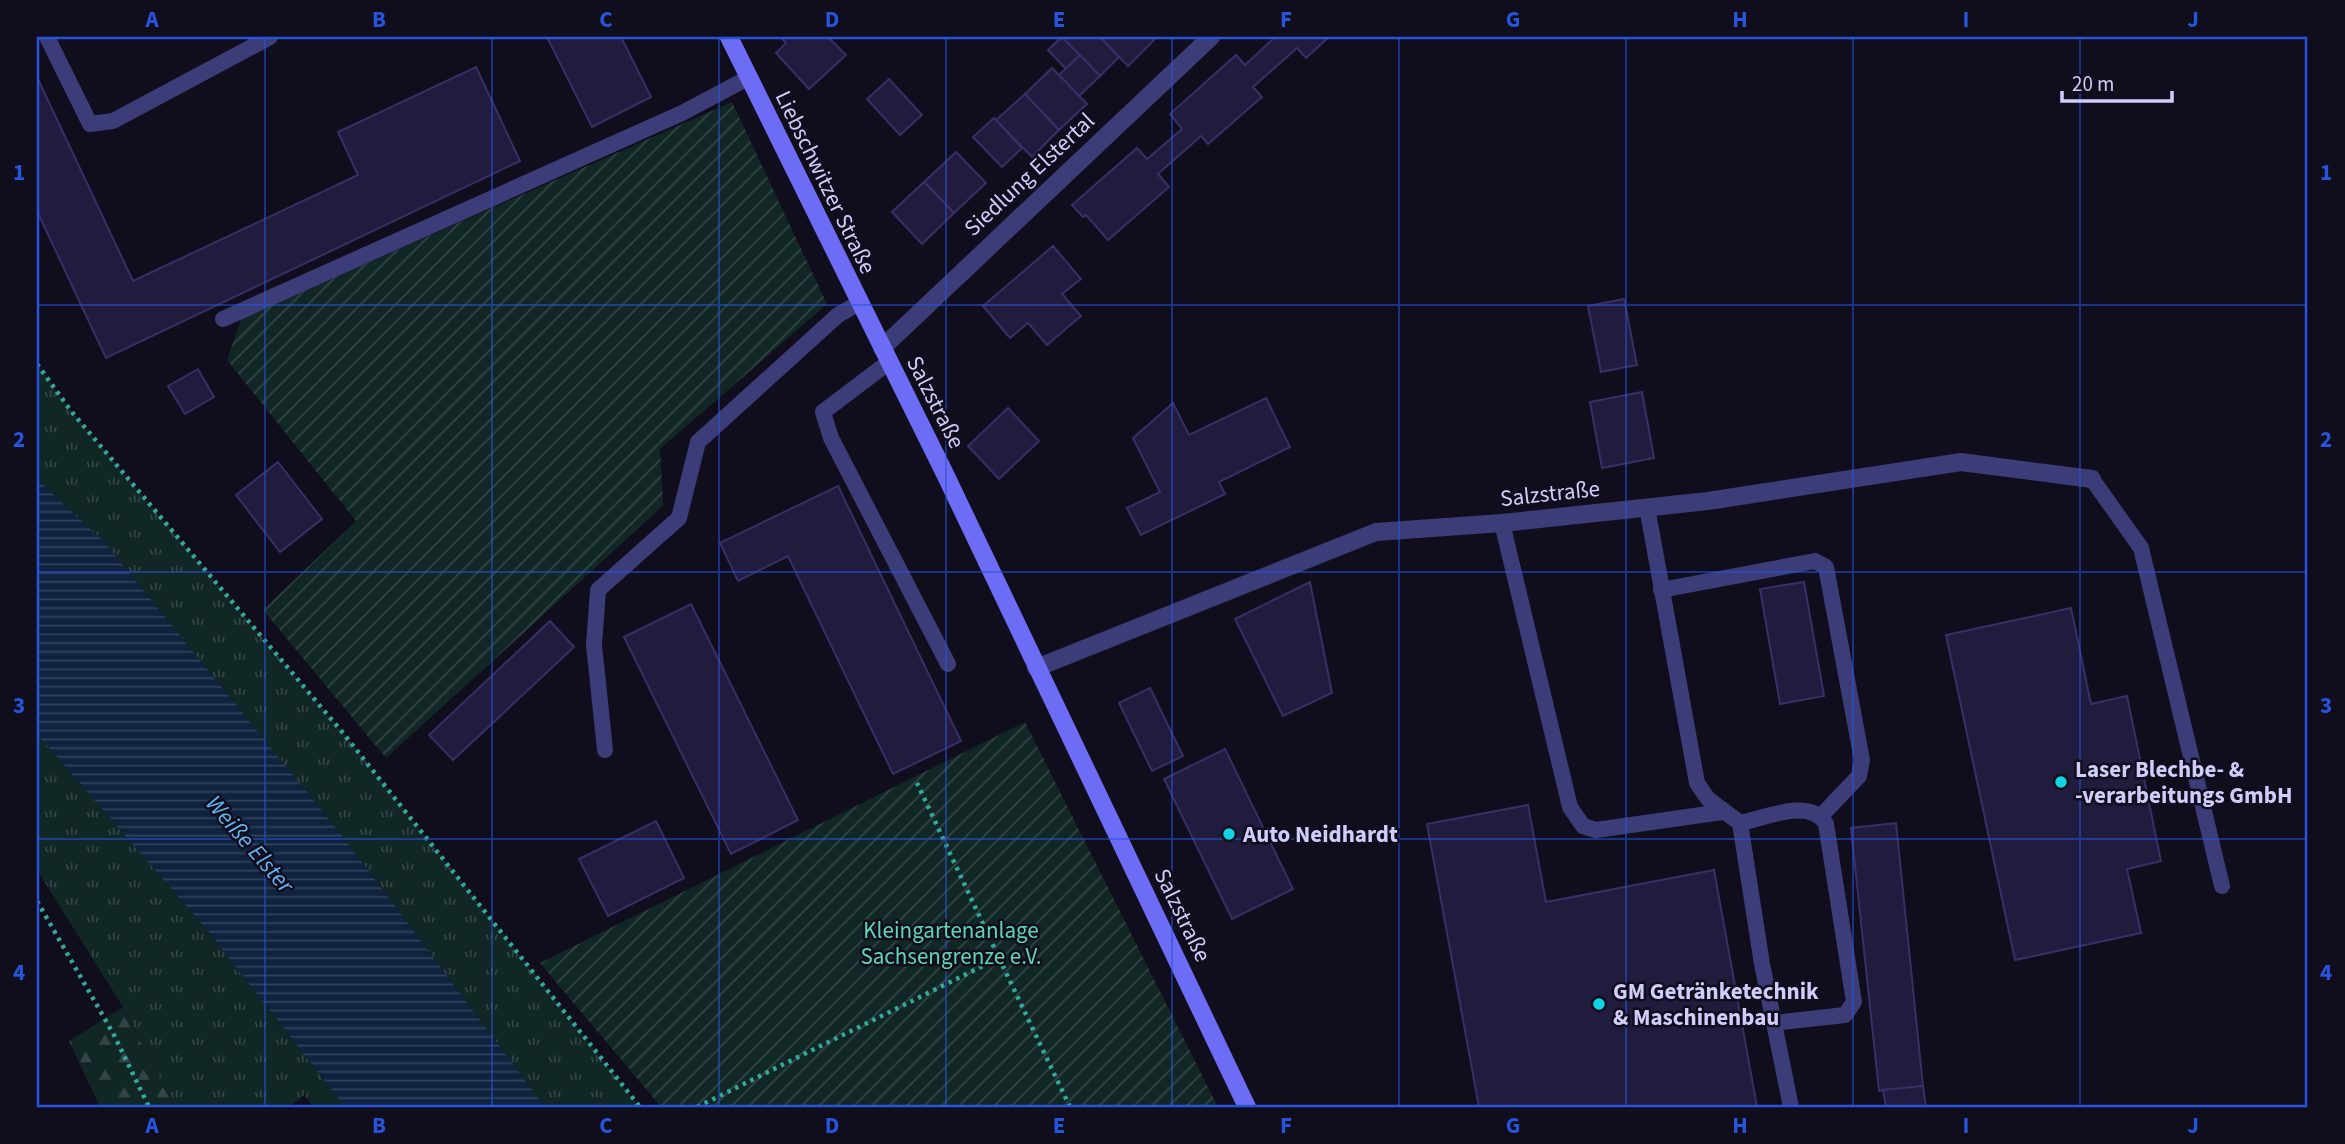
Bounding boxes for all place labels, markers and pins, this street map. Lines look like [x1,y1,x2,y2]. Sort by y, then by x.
place label: Laser Blechbe- & -verarbeitungs GmbH [2075,753,2292,812]
marker: Laser Blechbe- & -verarbeitungs GmbH [2053,774,2069,790]
place label: Auto Neidhardt [1242,818,1398,851]
marker: Auto Neidhardt [1221,826,1237,842]
place label: GM Getränketechnik & Maschinenbau [1613,975,1819,1034]
marker: GM Getränketechnik & Maschinenbau [1591,996,1607,1012]

